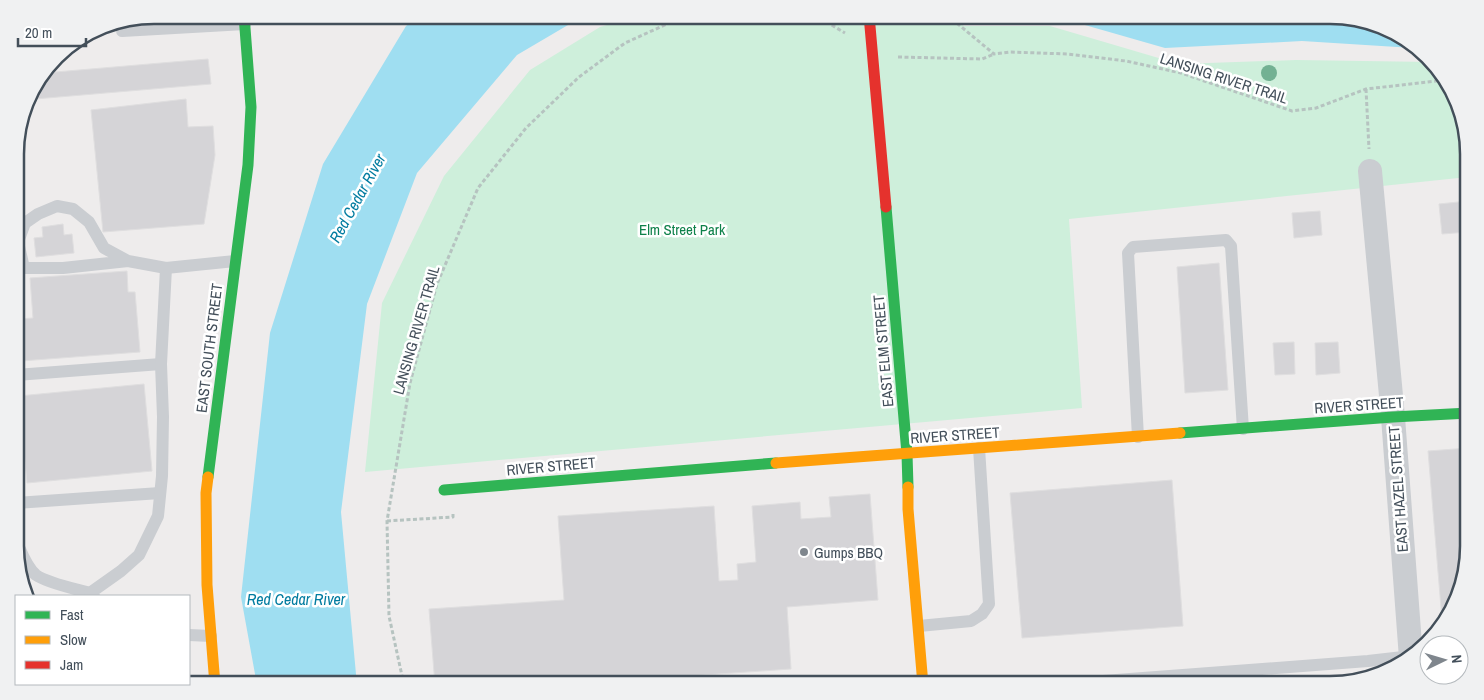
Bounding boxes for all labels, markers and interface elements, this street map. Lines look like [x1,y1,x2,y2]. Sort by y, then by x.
scale bar [18,15,85,47]
text: 20 m [25,22,52,43]
street label: LANSING RIVER TRAIL [1157,47,1291,109]
water label: Red Cedar River [324,149,391,246]
park label: Elm Street Park [639,219,726,240]
street label: LANSING RIVER TRAIL [388,263,444,397]
street label: EAST SOUTH STREET [191,282,227,414]
street label: EAST ELM STREET [868,294,898,408]
street label: RIVER STREET [1314,391,1405,419]
street label: RIVER STREET [910,421,1001,449]
street label: EAST HAZEL STREET [1383,425,1413,553]
street label: RIVER STREET [505,452,597,480]
place label: Gumps BBQ [814,542,883,563]
marker: Gumps BBQ [798,546,810,558]
water label: Red Cedar River [247,588,346,610]
legend [15,595,190,685]
text: Fast [60,604,84,625]
text: Slow [60,629,87,650]
north arrow [1419,635,1469,685]
text: Jam [60,654,83,675]
text: N [1448,654,1466,664]

